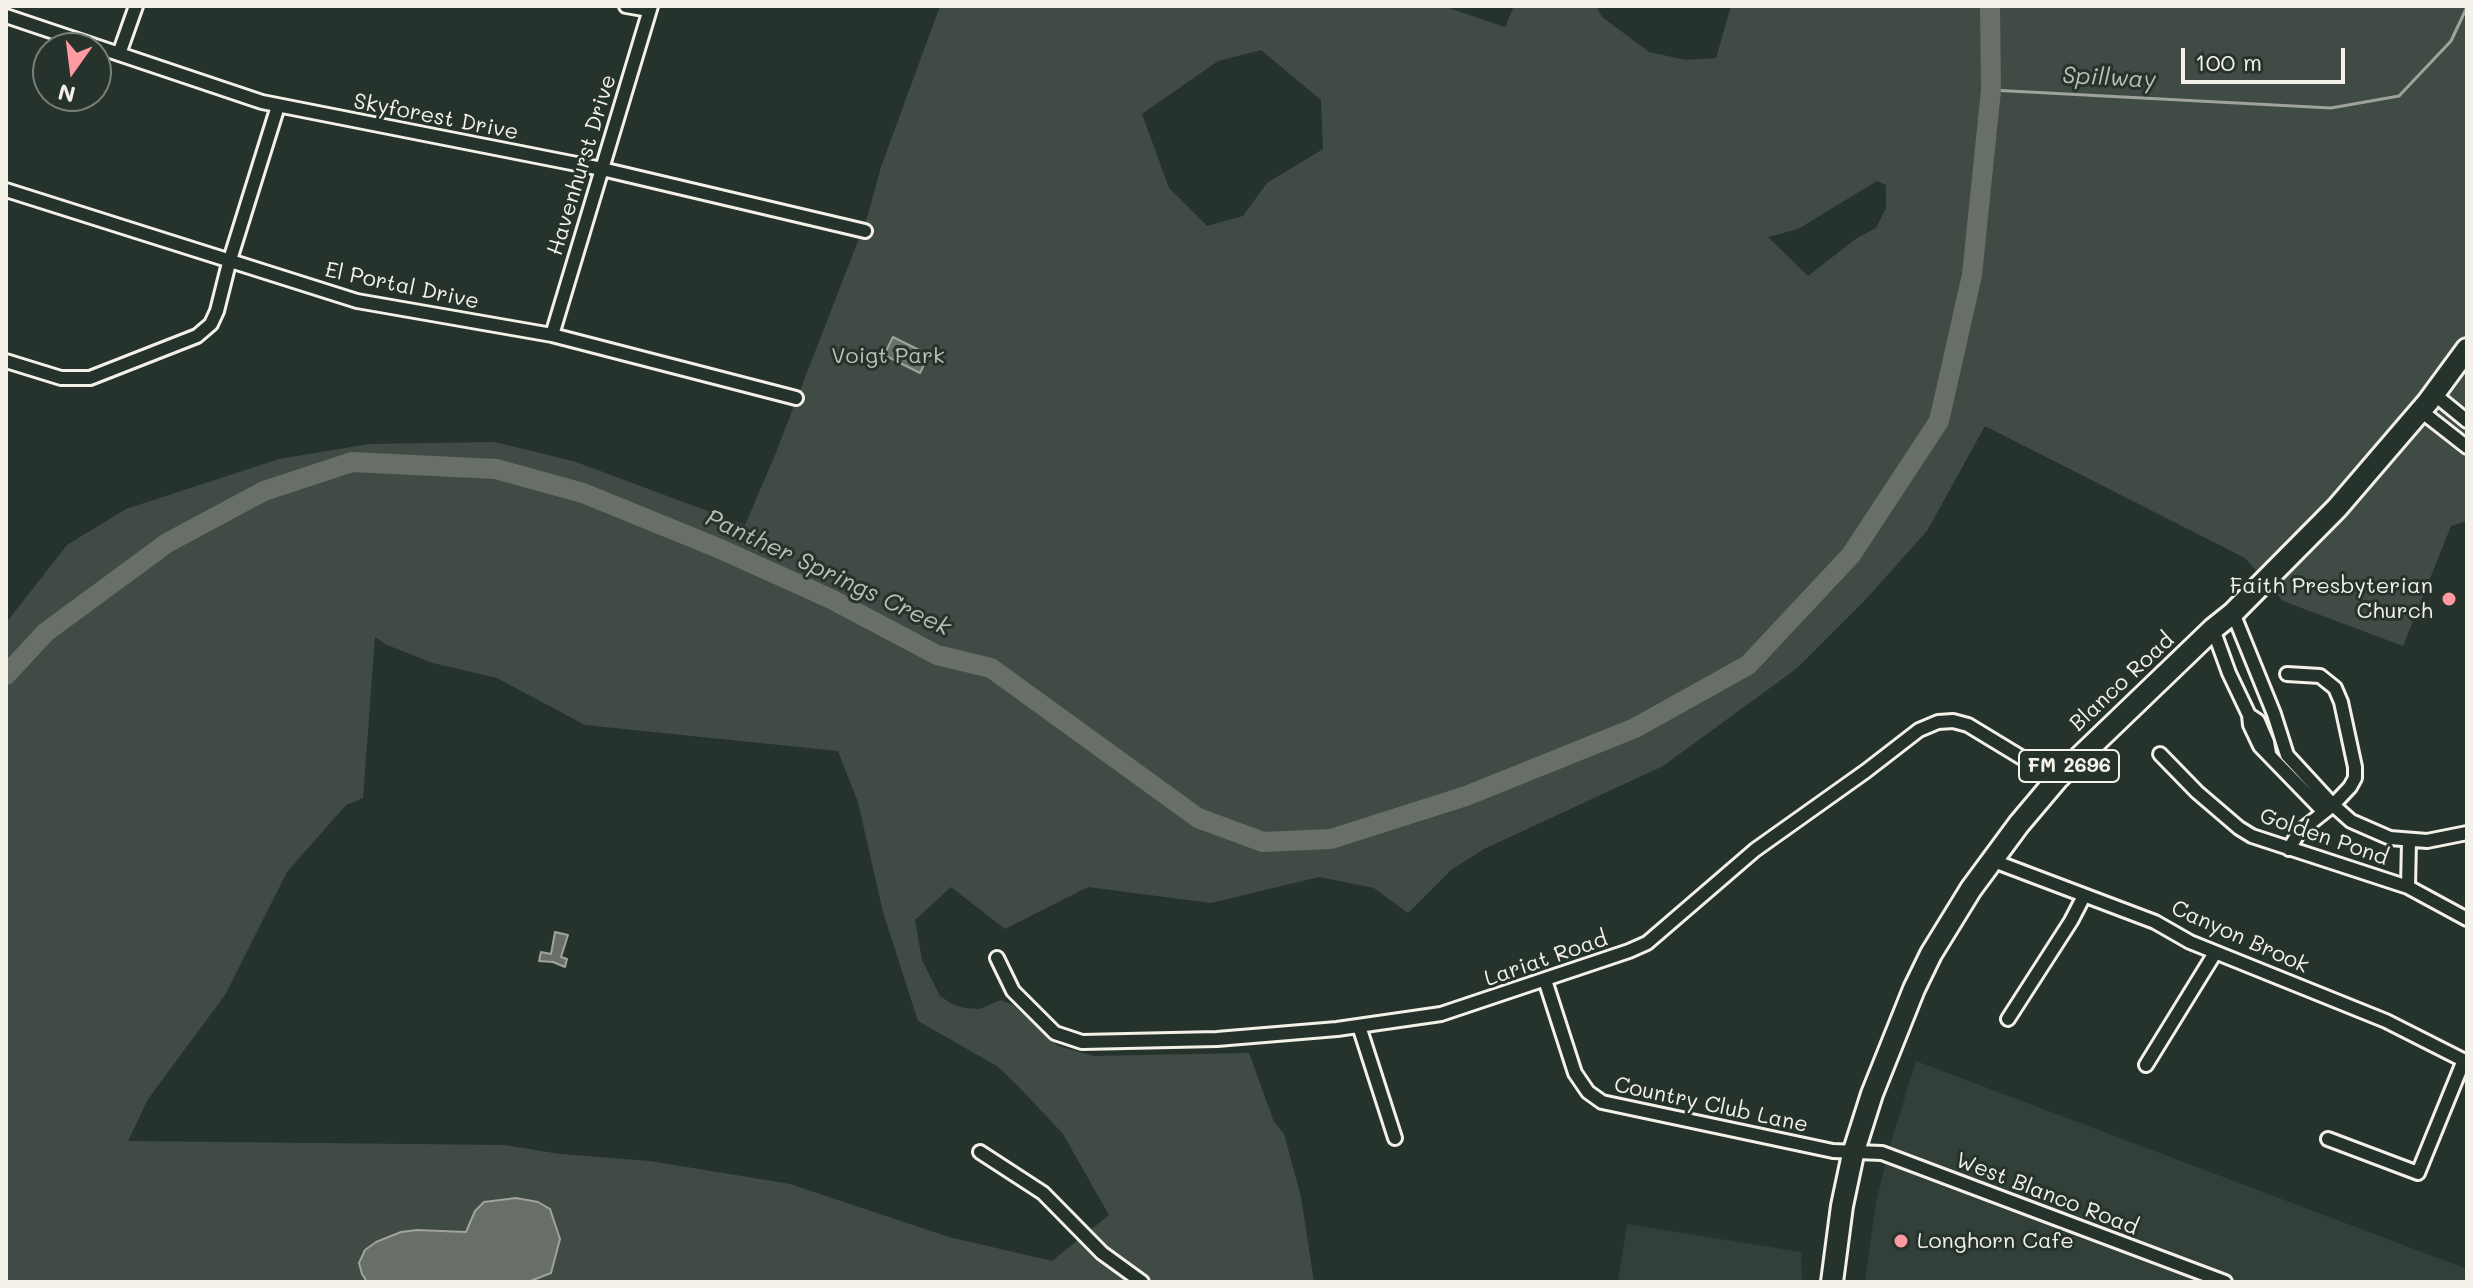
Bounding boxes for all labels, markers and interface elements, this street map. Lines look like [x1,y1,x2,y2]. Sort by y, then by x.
north arrow [32,32,112,112]
scale bar [2185,32,2349,82]
text: 100 m [2195,46,2262,77]
water label: Spillway [2061,61,2157,95]
street label: Havenhurst Drive [542,71,622,259]
text: N [55,78,78,110]
street label: Skyforest Drive [351,88,521,146]
street label: El Portal Drive [323,257,481,315]
park label: Voigt Park [831,343,945,369]
water label: Panther Springs Creek [701,503,955,643]
place label: Faith Presbyterian Church [2230,573,2433,624]
marker: Faith Presbyterian Church [2440,590,2458,608]
street label: Blanco Road [2064,627,2180,737]
road number: FM 2696 [2019,750,2119,782]
street label: Golden Pond [2256,803,2392,871]
street label: Canyon Brook [2167,895,2313,979]
street label: Lariat Road [1481,926,1611,992]
street label: Country Club Lane [1612,1072,1810,1138]
street label: West Blanco Road [1952,1147,2142,1241]
place label: Longhorn Cafe [1917,1228,2074,1254]
marker: Longhorn Cafe [1892,1232,1910,1250]

